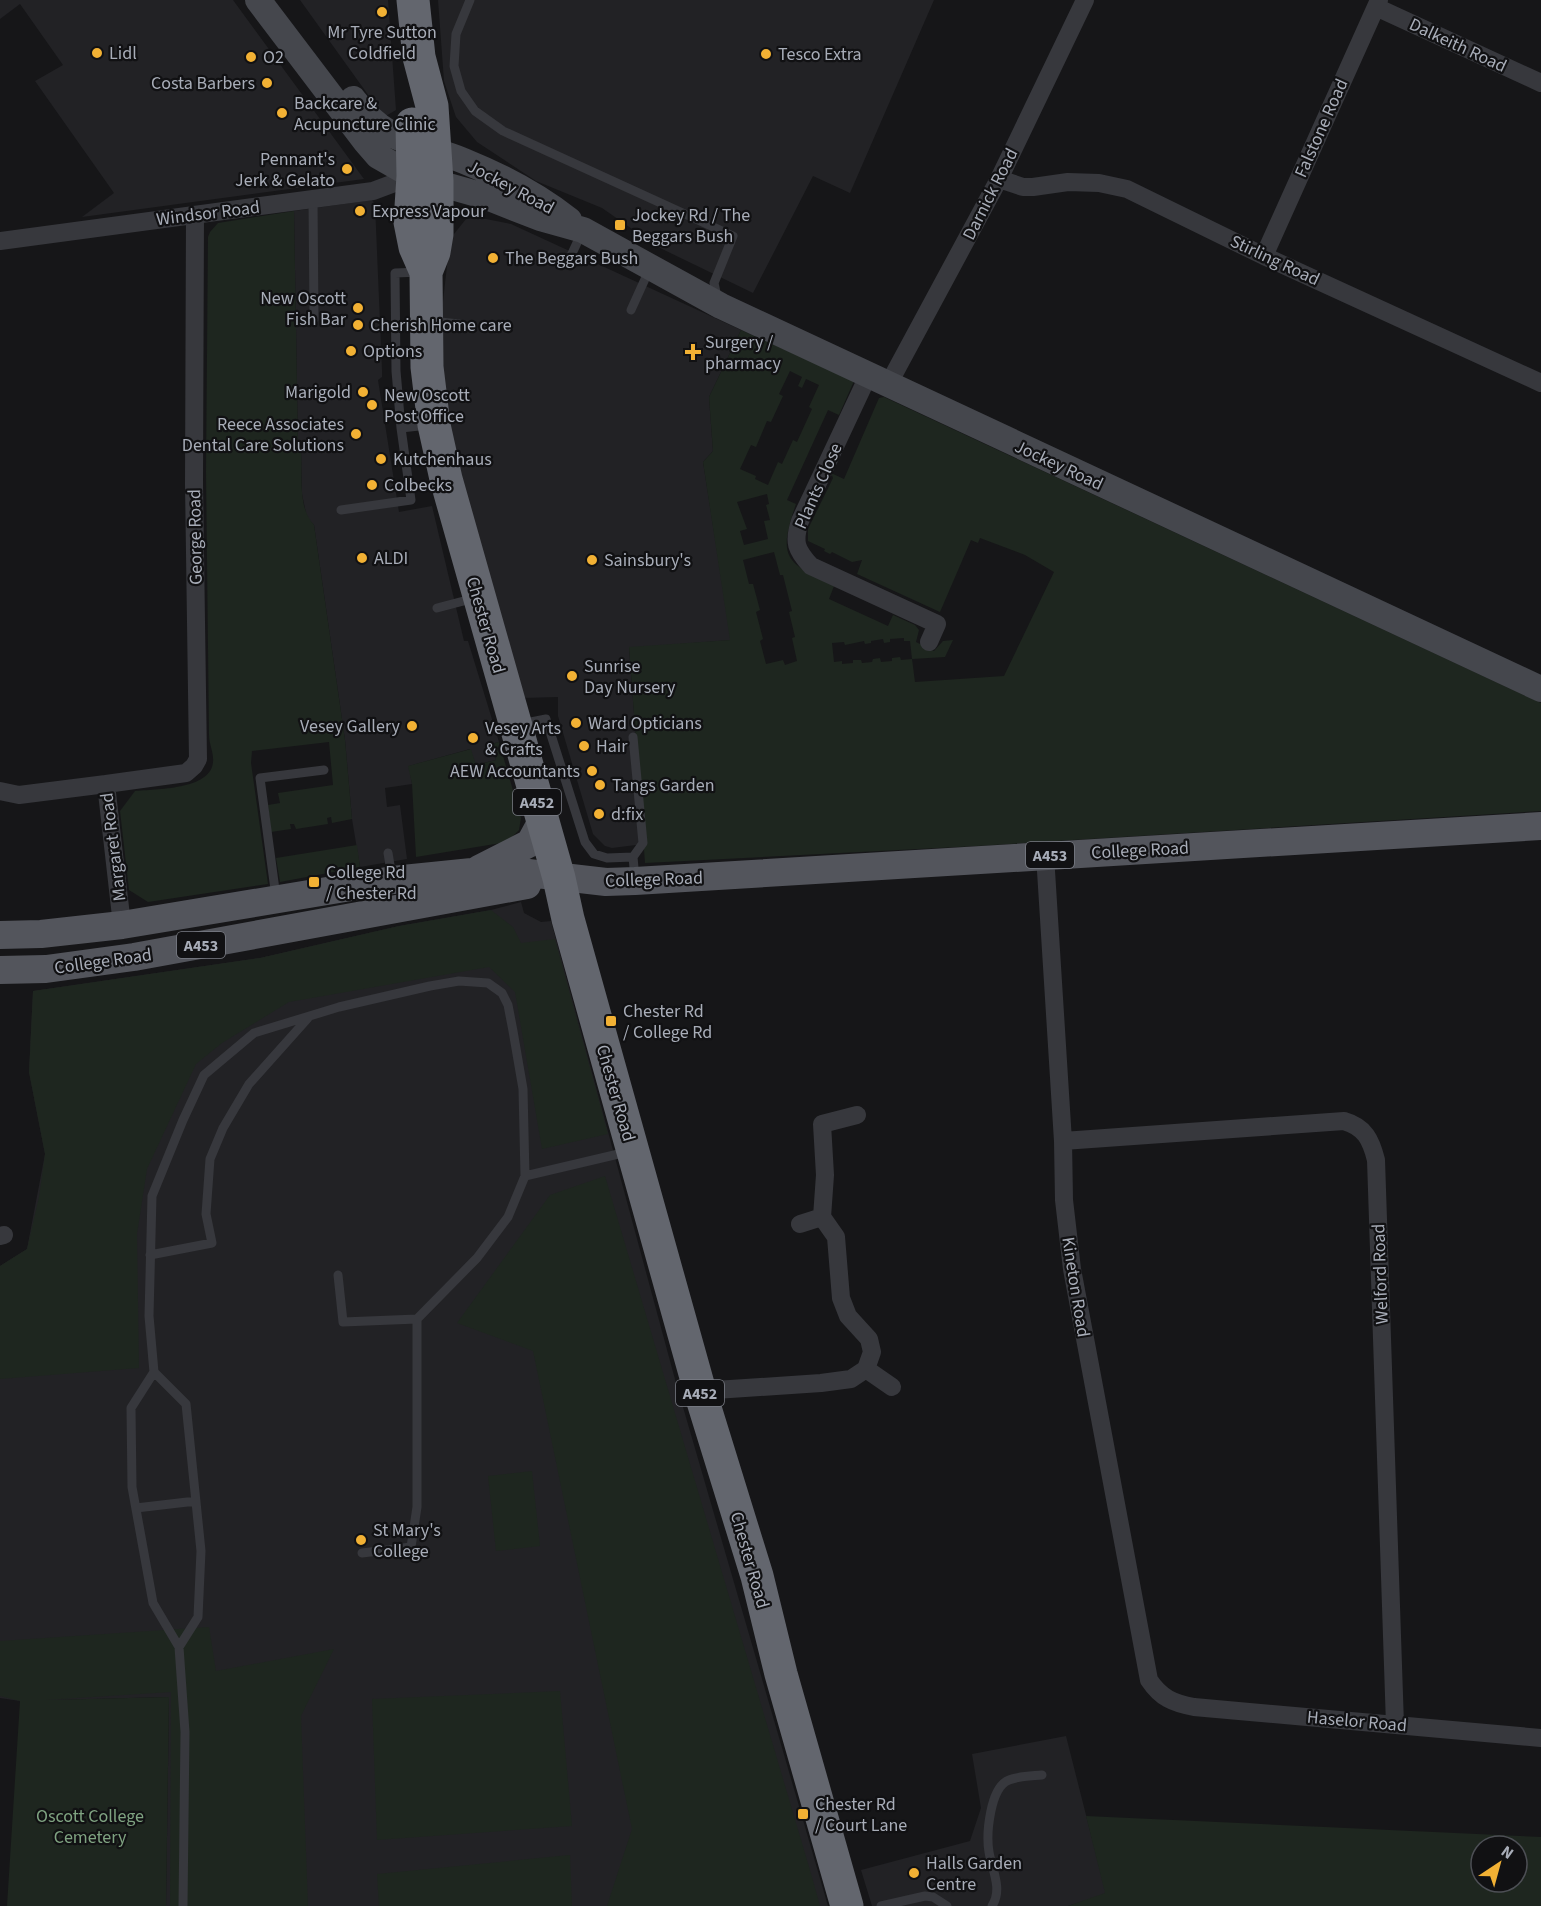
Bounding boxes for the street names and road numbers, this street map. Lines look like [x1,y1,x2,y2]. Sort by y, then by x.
street label: Dalkeith Road [1405,12,1511,79]
street label: Falstone Road [1289,75,1354,182]
street label: Darnick Road [957,144,1024,244]
street label: Jockey Road [463,154,559,221]
street label: Windsor Road [155,195,261,232]
street label: Stirling Road [1226,229,1324,292]
street label: Jockey Road [1011,434,1107,497]
street label: Plants Close [788,439,849,533]
street label: George Road [182,489,209,585]
street label: Chester Road [460,574,511,676]
road number: A452 [513,789,561,815]
street label: Margaret Road [94,791,133,903]
street label: College Road [1090,835,1190,866]
road number: A453 [1026,842,1074,868]
street label: College Road [605,865,703,894]
road number: A453 [177,932,225,958]
street label: College Road [53,942,153,981]
street label: Chester Road [590,1042,641,1144]
street label: Welford Road [1366,1223,1395,1325]
street label: Kineton Road [1055,1235,1096,1339]
road number: A452 [676,1380,724,1406]
street label: Chester Road [724,1509,775,1611]
street label: Haselor Road [1306,1705,1408,1738]

